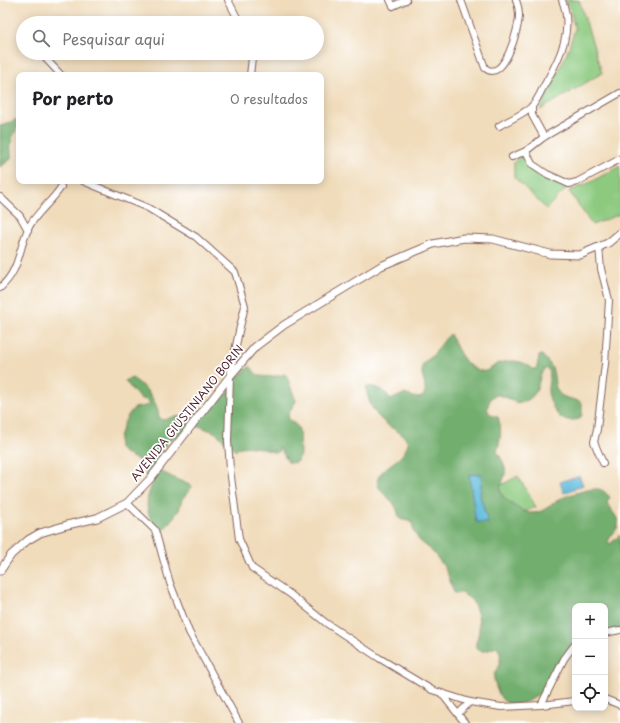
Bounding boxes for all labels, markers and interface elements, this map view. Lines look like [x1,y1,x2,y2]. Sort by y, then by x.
search box [16,16,324,60]
icon: search [30,27,52,49]
text: Pesquisar aqui [62,27,165,50]
text: Por perto [32,85,113,111]
text: 0 resultados [230,89,308,108]
street label: AVENIDA GIUSTINIANO BORIN [126,341,247,484]
map controls [572,603,608,711]
button: + [572,603,608,639]
button: − [572,639,608,675]
button: locate [572,675,608,711]

